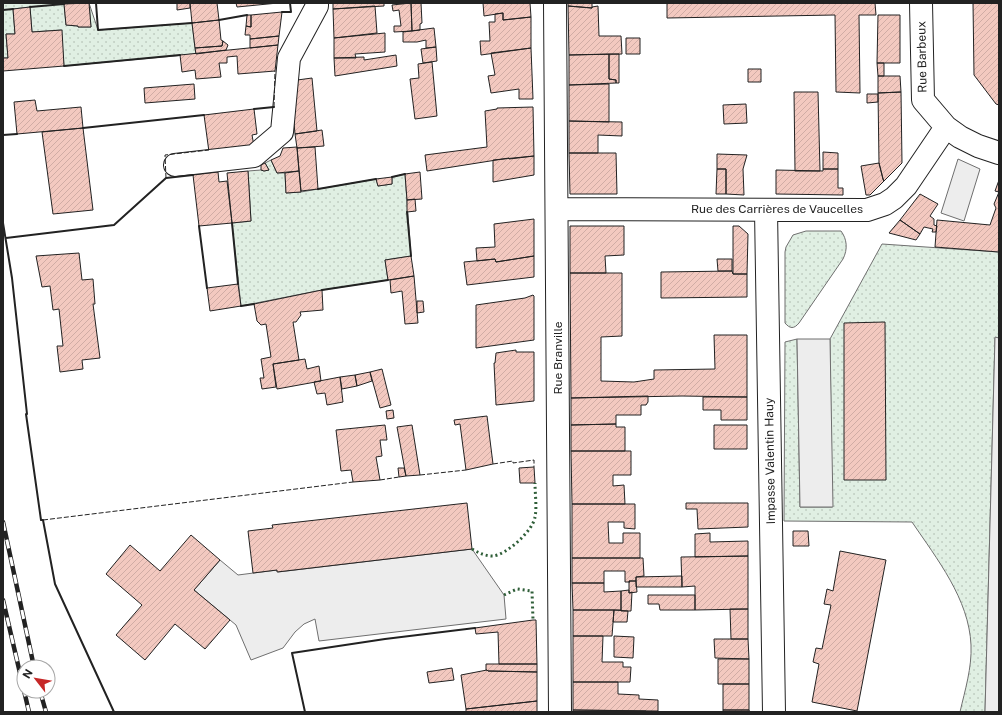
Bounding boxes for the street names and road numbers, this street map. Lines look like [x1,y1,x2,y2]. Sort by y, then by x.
street label: Rue Barbeux [914,21,930,93]
street label: Rue des Carrières de Vaucelles [691,202,863,216]
street label: Rue Branville [551,321,565,395]
street label: Impasse Valentin Hauy [762,397,778,524]

